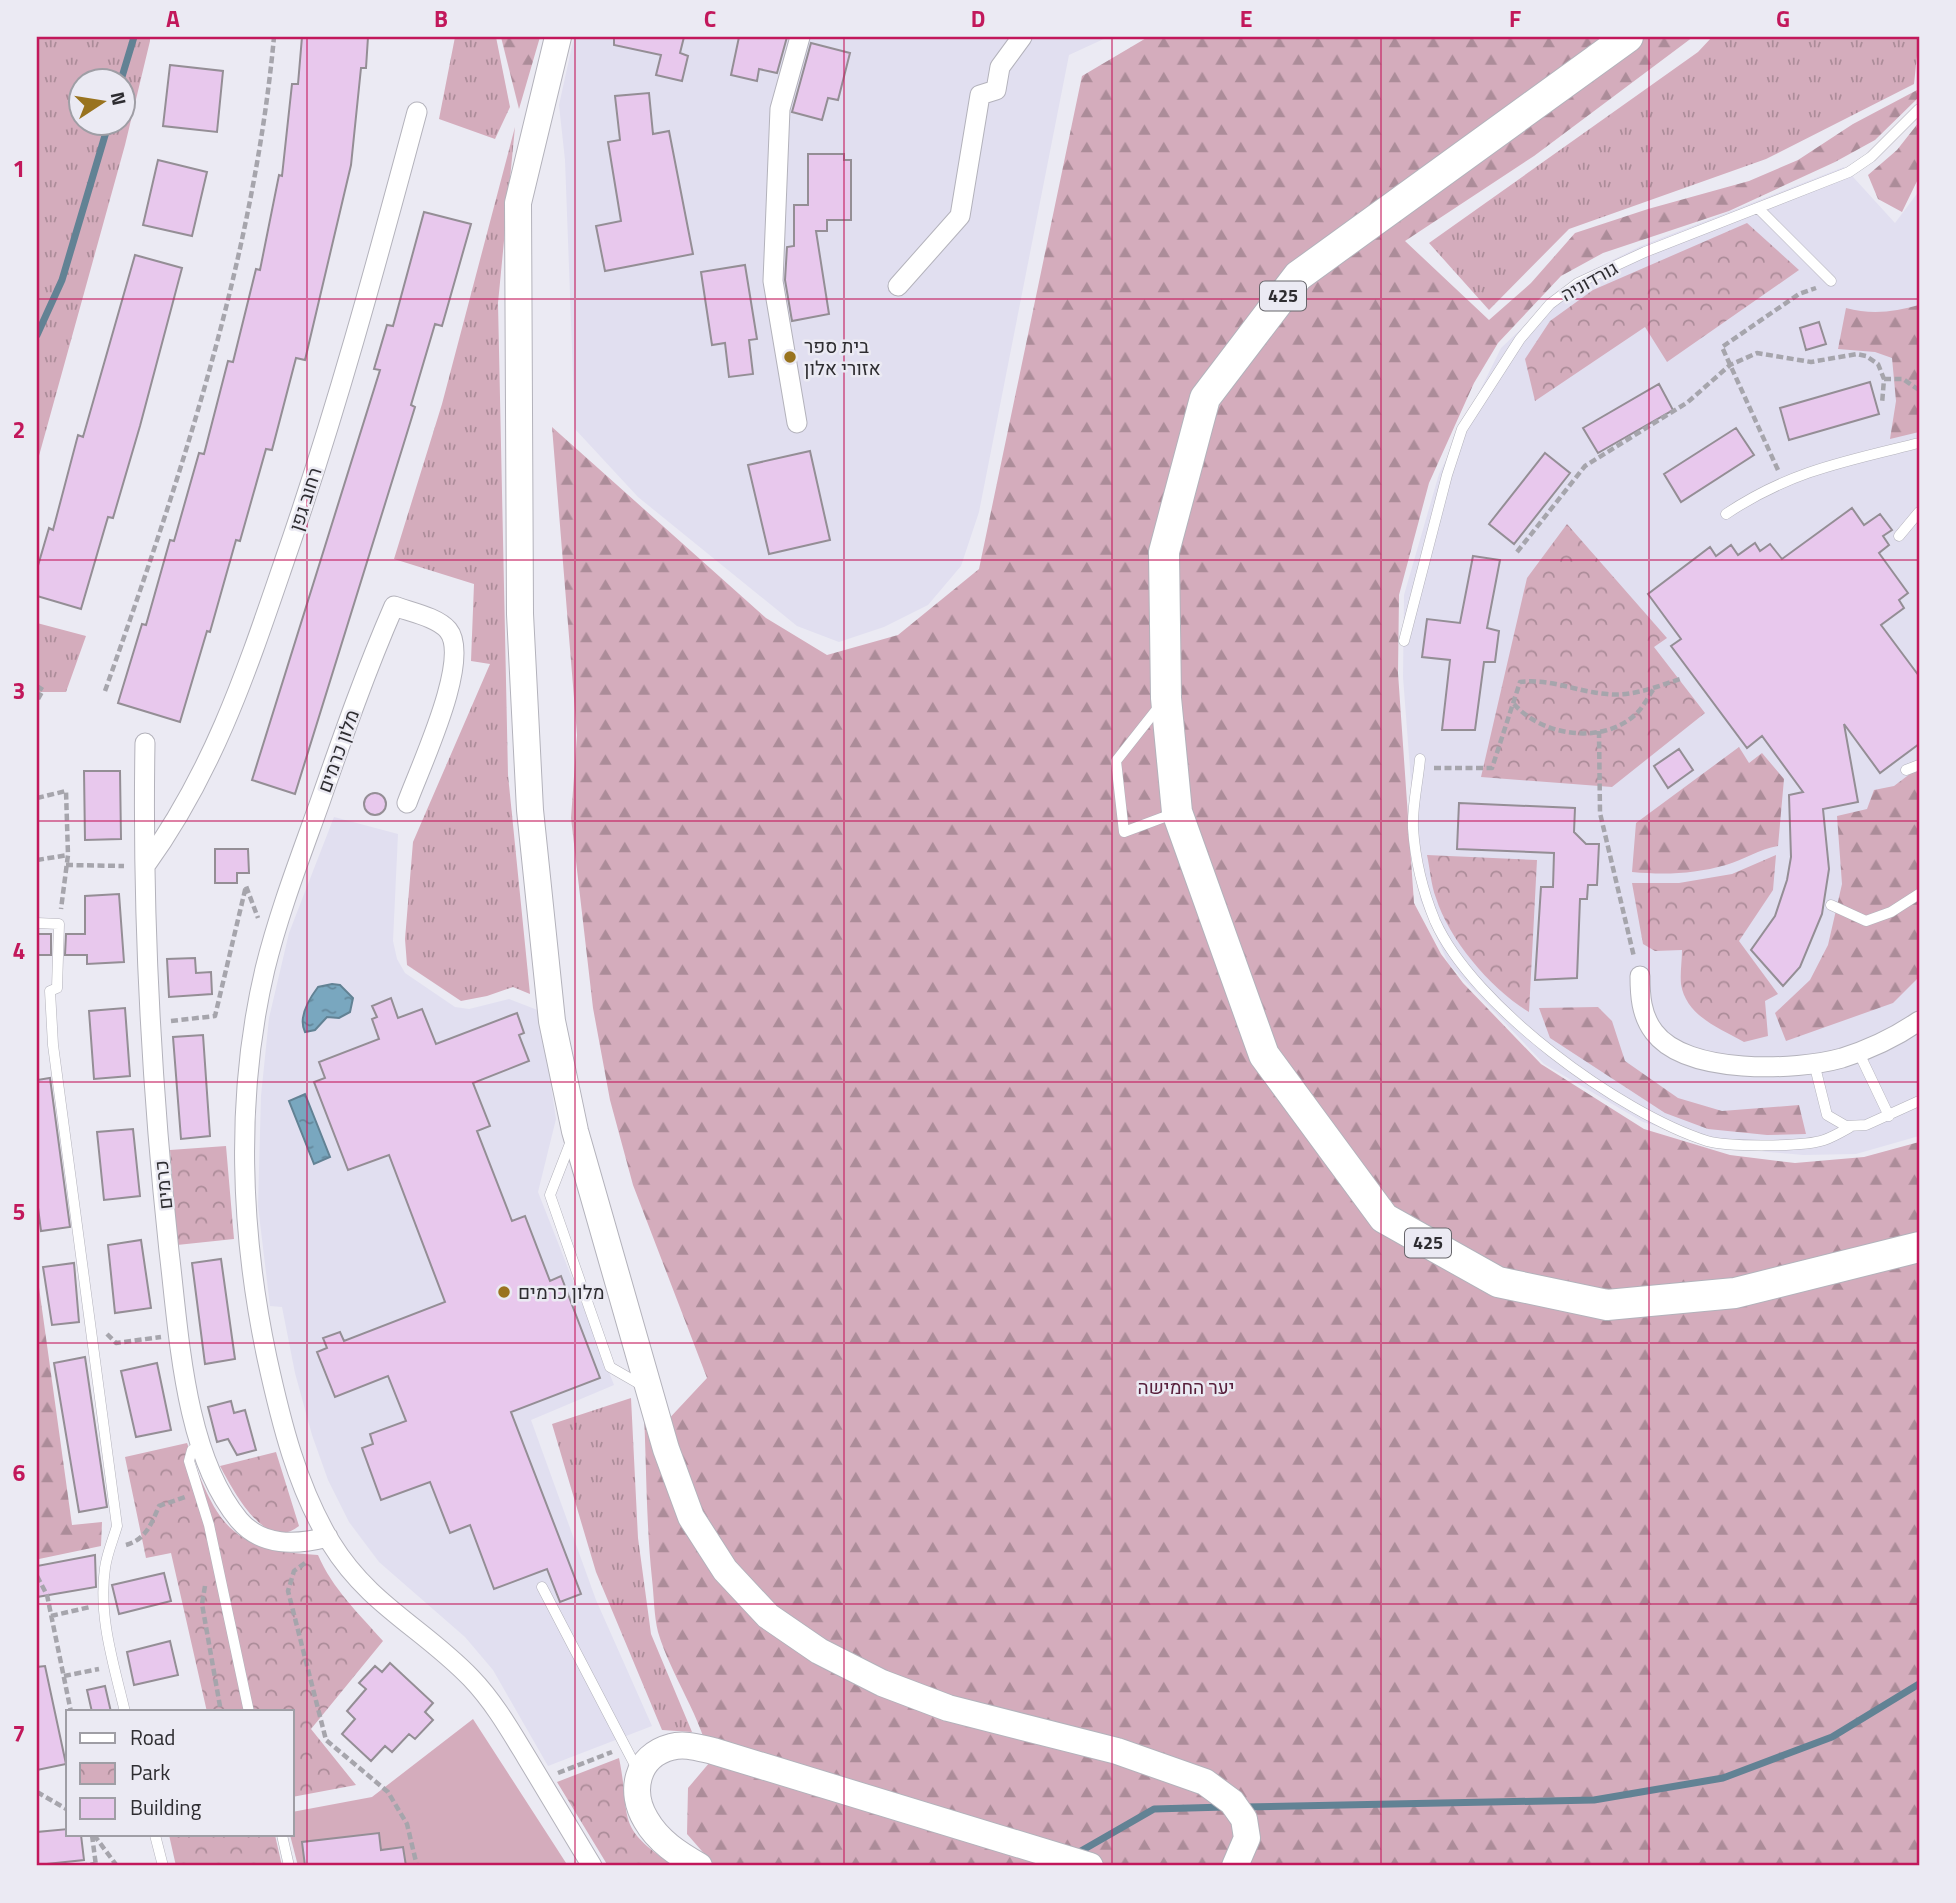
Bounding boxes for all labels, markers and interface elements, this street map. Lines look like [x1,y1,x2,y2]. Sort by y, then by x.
text: A [166,1,180,36]
text: B [434,1,448,36]
text: C [704,1,716,36]
text: D [971,1,985,36]
text: E [1240,1,1252,36]
text: F [1509,1,1521,36]
text: G [1776,1,1790,36]
north arrow [66,66,136,136]
text: N [104,89,135,108]
text: 1 [13,151,25,186]
street label: גורדוניה [1555,253,1623,308]
road number: 425 [1260,282,1306,310]
place label: בית ספר אזורי אלון [804,331,881,382]
marker: בית ספר אזורי אלון [782,349,798,365]
text: 2 [13,412,25,447]
street label: רחוב גפן [281,463,328,534]
text: 3 [13,673,25,708]
street label: מלון כרמים [309,705,366,796]
text: 4 [13,933,25,968]
street label: כרמים [145,1159,180,1211]
text: 5 [13,1194,25,1229]
road number: 425 [1405,1228,1451,1258]
place label: מלון כרמים [518,1277,604,1306]
marker: מלון כרמים [496,1284,512,1300]
park label: יער החמישה [1138,1372,1234,1401]
text: 6 [13,1455,26,1490]
legend [66,1710,294,1836]
text: 7 [13,1716,25,1751]
text: Road [130,1721,175,1753]
text: Park [130,1756,170,1788]
text: Building [130,1791,202,1823]

